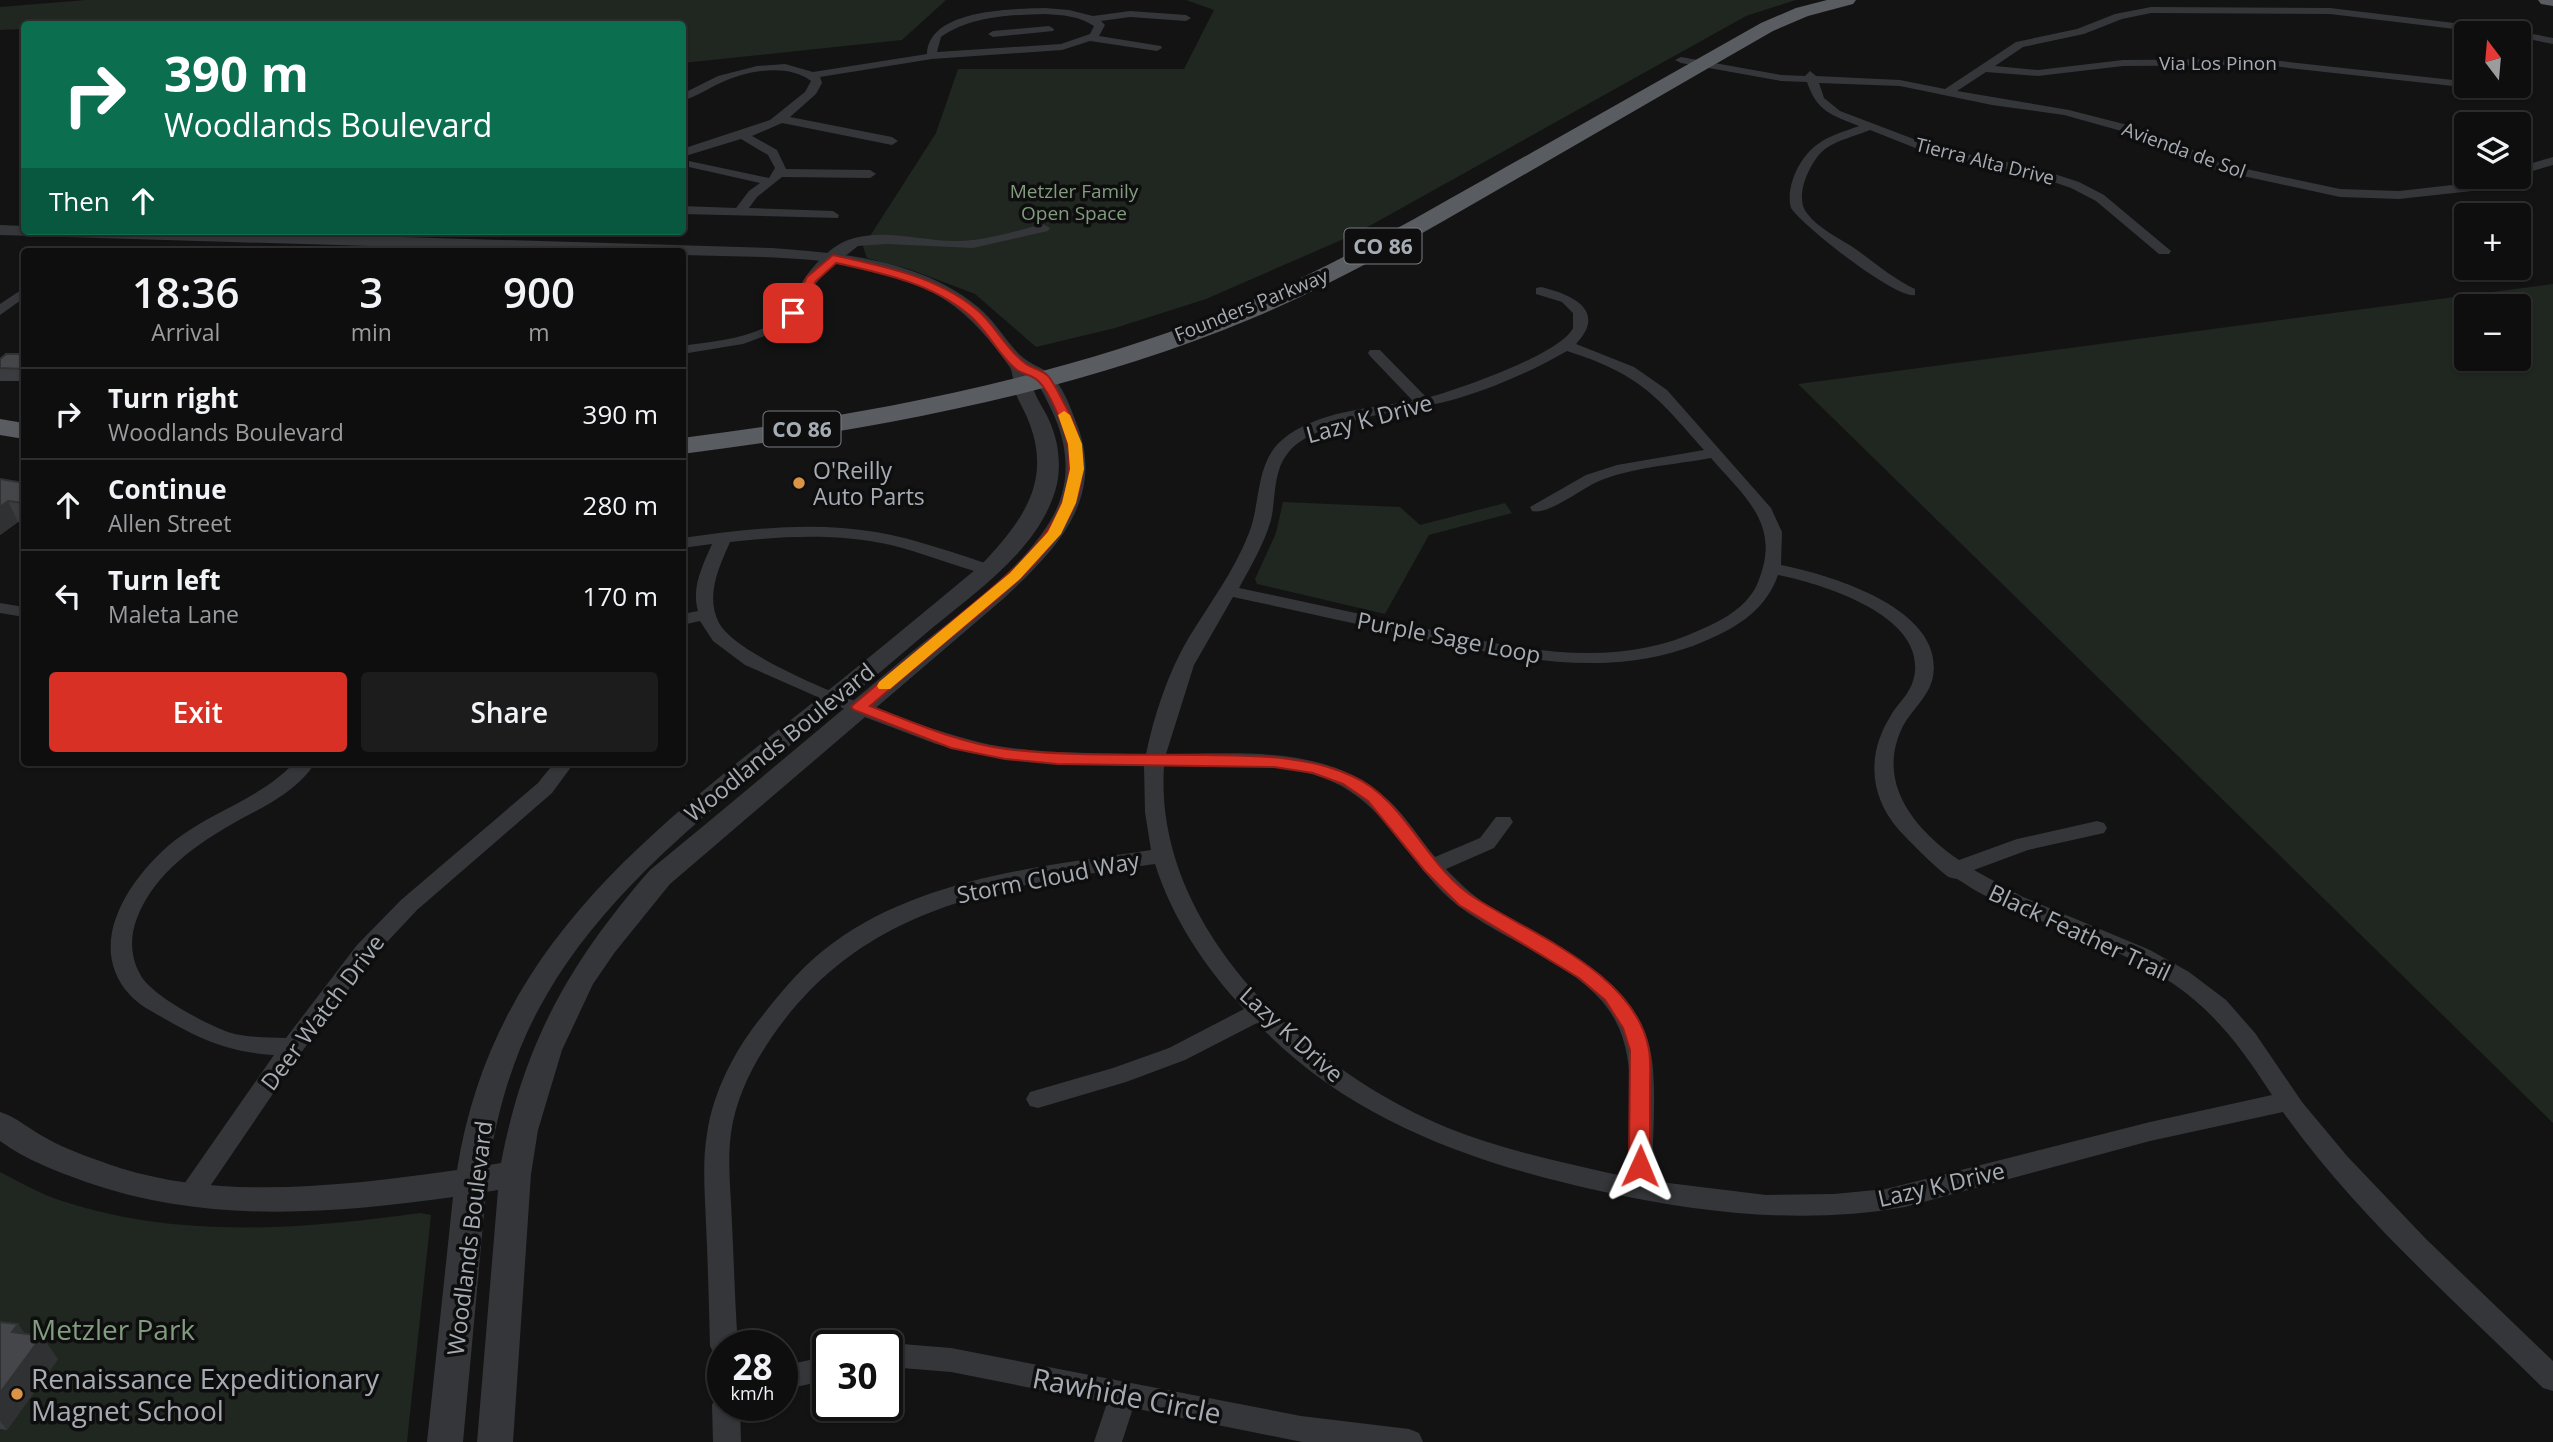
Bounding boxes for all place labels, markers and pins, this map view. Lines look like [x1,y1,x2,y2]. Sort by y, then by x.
pin [763,283,823,343]
place label: O'Reilly Auto Parts [813,454,925,512]
marker: O'Reilly Auto Parts [791,475,807,491]
place label: Renaissance Expeditionary Magnet School [31,1359,380,1429]
marker: Renaissance Expeditionary Magnet School [9,1386,25,1402]

